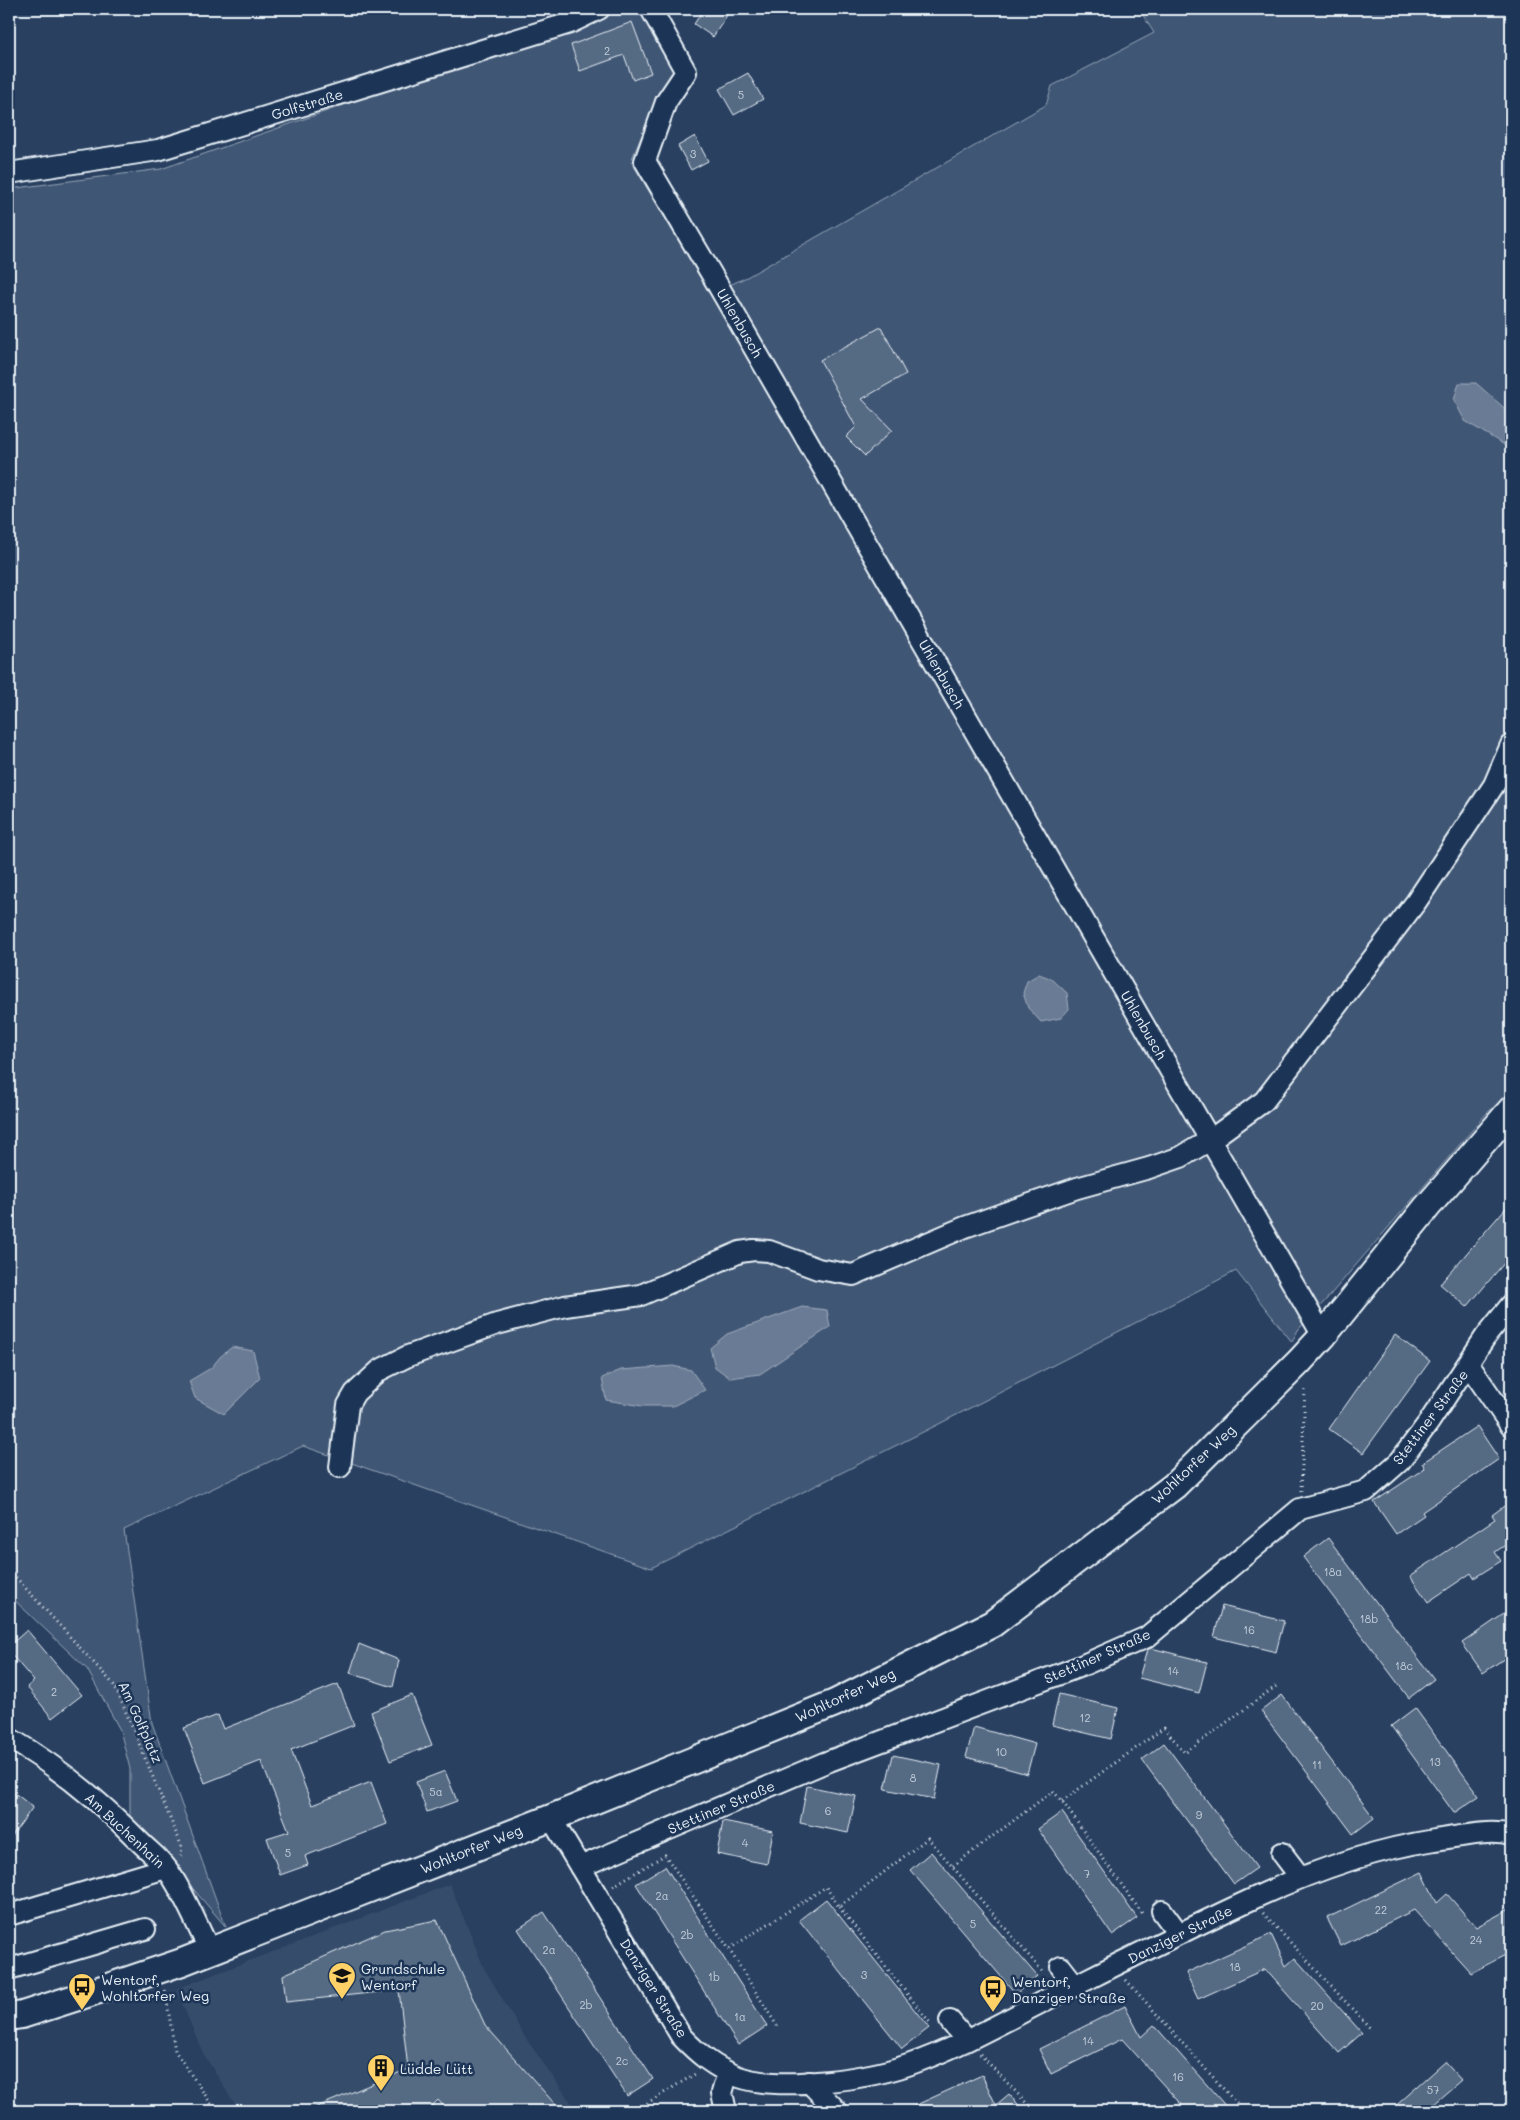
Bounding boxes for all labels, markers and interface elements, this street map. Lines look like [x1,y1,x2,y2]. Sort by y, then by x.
house number: 2 [604,43,610,58]
street label: Golfstraße [269,84,345,124]
house number: 5 [738,87,744,102]
house number: 3 [690,146,697,161]
street label: Uhlenbusch [713,285,767,361]
street label: Uhlenbusch [915,636,969,712]
street label: Uhlenbusch [1117,987,1171,1063]
street label: Stettiner Straße [1388,1366,1472,1468]
street label: Wohltorfer Weg [1147,1420,1239,1508]
house number: 18a [1324,1564,1342,1579]
house number: 18b [1360,1611,1378,1626]
house number: 16 [1243,1622,1255,1637]
street label: Stettiner Straße [1041,1624,1153,1688]
house number: 18c [1395,1658,1413,1673]
house number: 14 [1167,1663,1179,1678]
street label: Wohltorfer Weg [792,1664,898,1726]
street label: Am Golfplatz [114,1678,168,1766]
house number: 2 [51,1684,57,1699]
house number: 12 [1079,1710,1091,1725]
house number: 10 [995,1744,1007,1759]
house number: 13 [1429,1754,1441,1769]
house number: 11 [1312,1757,1322,1772]
house number: 8 [910,1770,917,1785]
street label: Stettiner Straße [665,1776,777,1838]
house number: 5a [429,1784,443,1799]
street label: Am Buchenhain [81,1788,169,1872]
house number: 6 [825,1803,831,1818]
house number: 9 [1196,1807,1203,1822]
street label: Wohltorfer Weg [417,1820,525,1878]
house number: 4 [742,1835,749,1850]
house number: 5 [285,1845,291,1860]
house number: 7 [1084,1866,1090,1881]
house number: 2a [656,1888,669,1903]
street label: Danziger Straße [1125,1901,1235,1967]
house number: 22 [1375,1902,1387,1917]
house number: 5 [970,1916,976,1931]
house number: 2b [680,1927,694,1942]
house number: 24 [1470,1932,1483,1947]
street label: Danziger Straße [616,1935,692,2041]
house number: 2a [543,1942,556,1957]
place label: Grundschule Wentorf [361,1959,445,1994]
house number: 18 [1229,1959,1241,1974]
school or university icon: Grundschule Wentorf [327,1961,357,2000]
house number: 3 [861,1967,868,1982]
house number: 1b [708,1969,720,1984]
place label: Wentorf, Wohltorfer Weg [101,1970,209,2005]
bus stop icon: Wentorf, Wohltorfer Weg [67,1972,97,2011]
place label: Wentorf, Danziger Straße [1012,1972,1126,2007]
bus stop icon: Wentorf, Danziger Straße [978,1974,1008,2013]
house number: 2b [579,1997,593,2012]
house number: 20 [1311,1998,1324,2013]
house number: 1a [734,2009,746,2024]
house number: 14 [1082,2033,1094,2048]
building icon: Lüdde Lütt [366,2053,396,2092]
house number: 2c [616,2053,628,2068]
place label: Lüdde Lütt [400,2059,473,2078]
house number: 16 [1172,2069,1184,2084]
house number: 57 [1427,2082,1439,2097]

